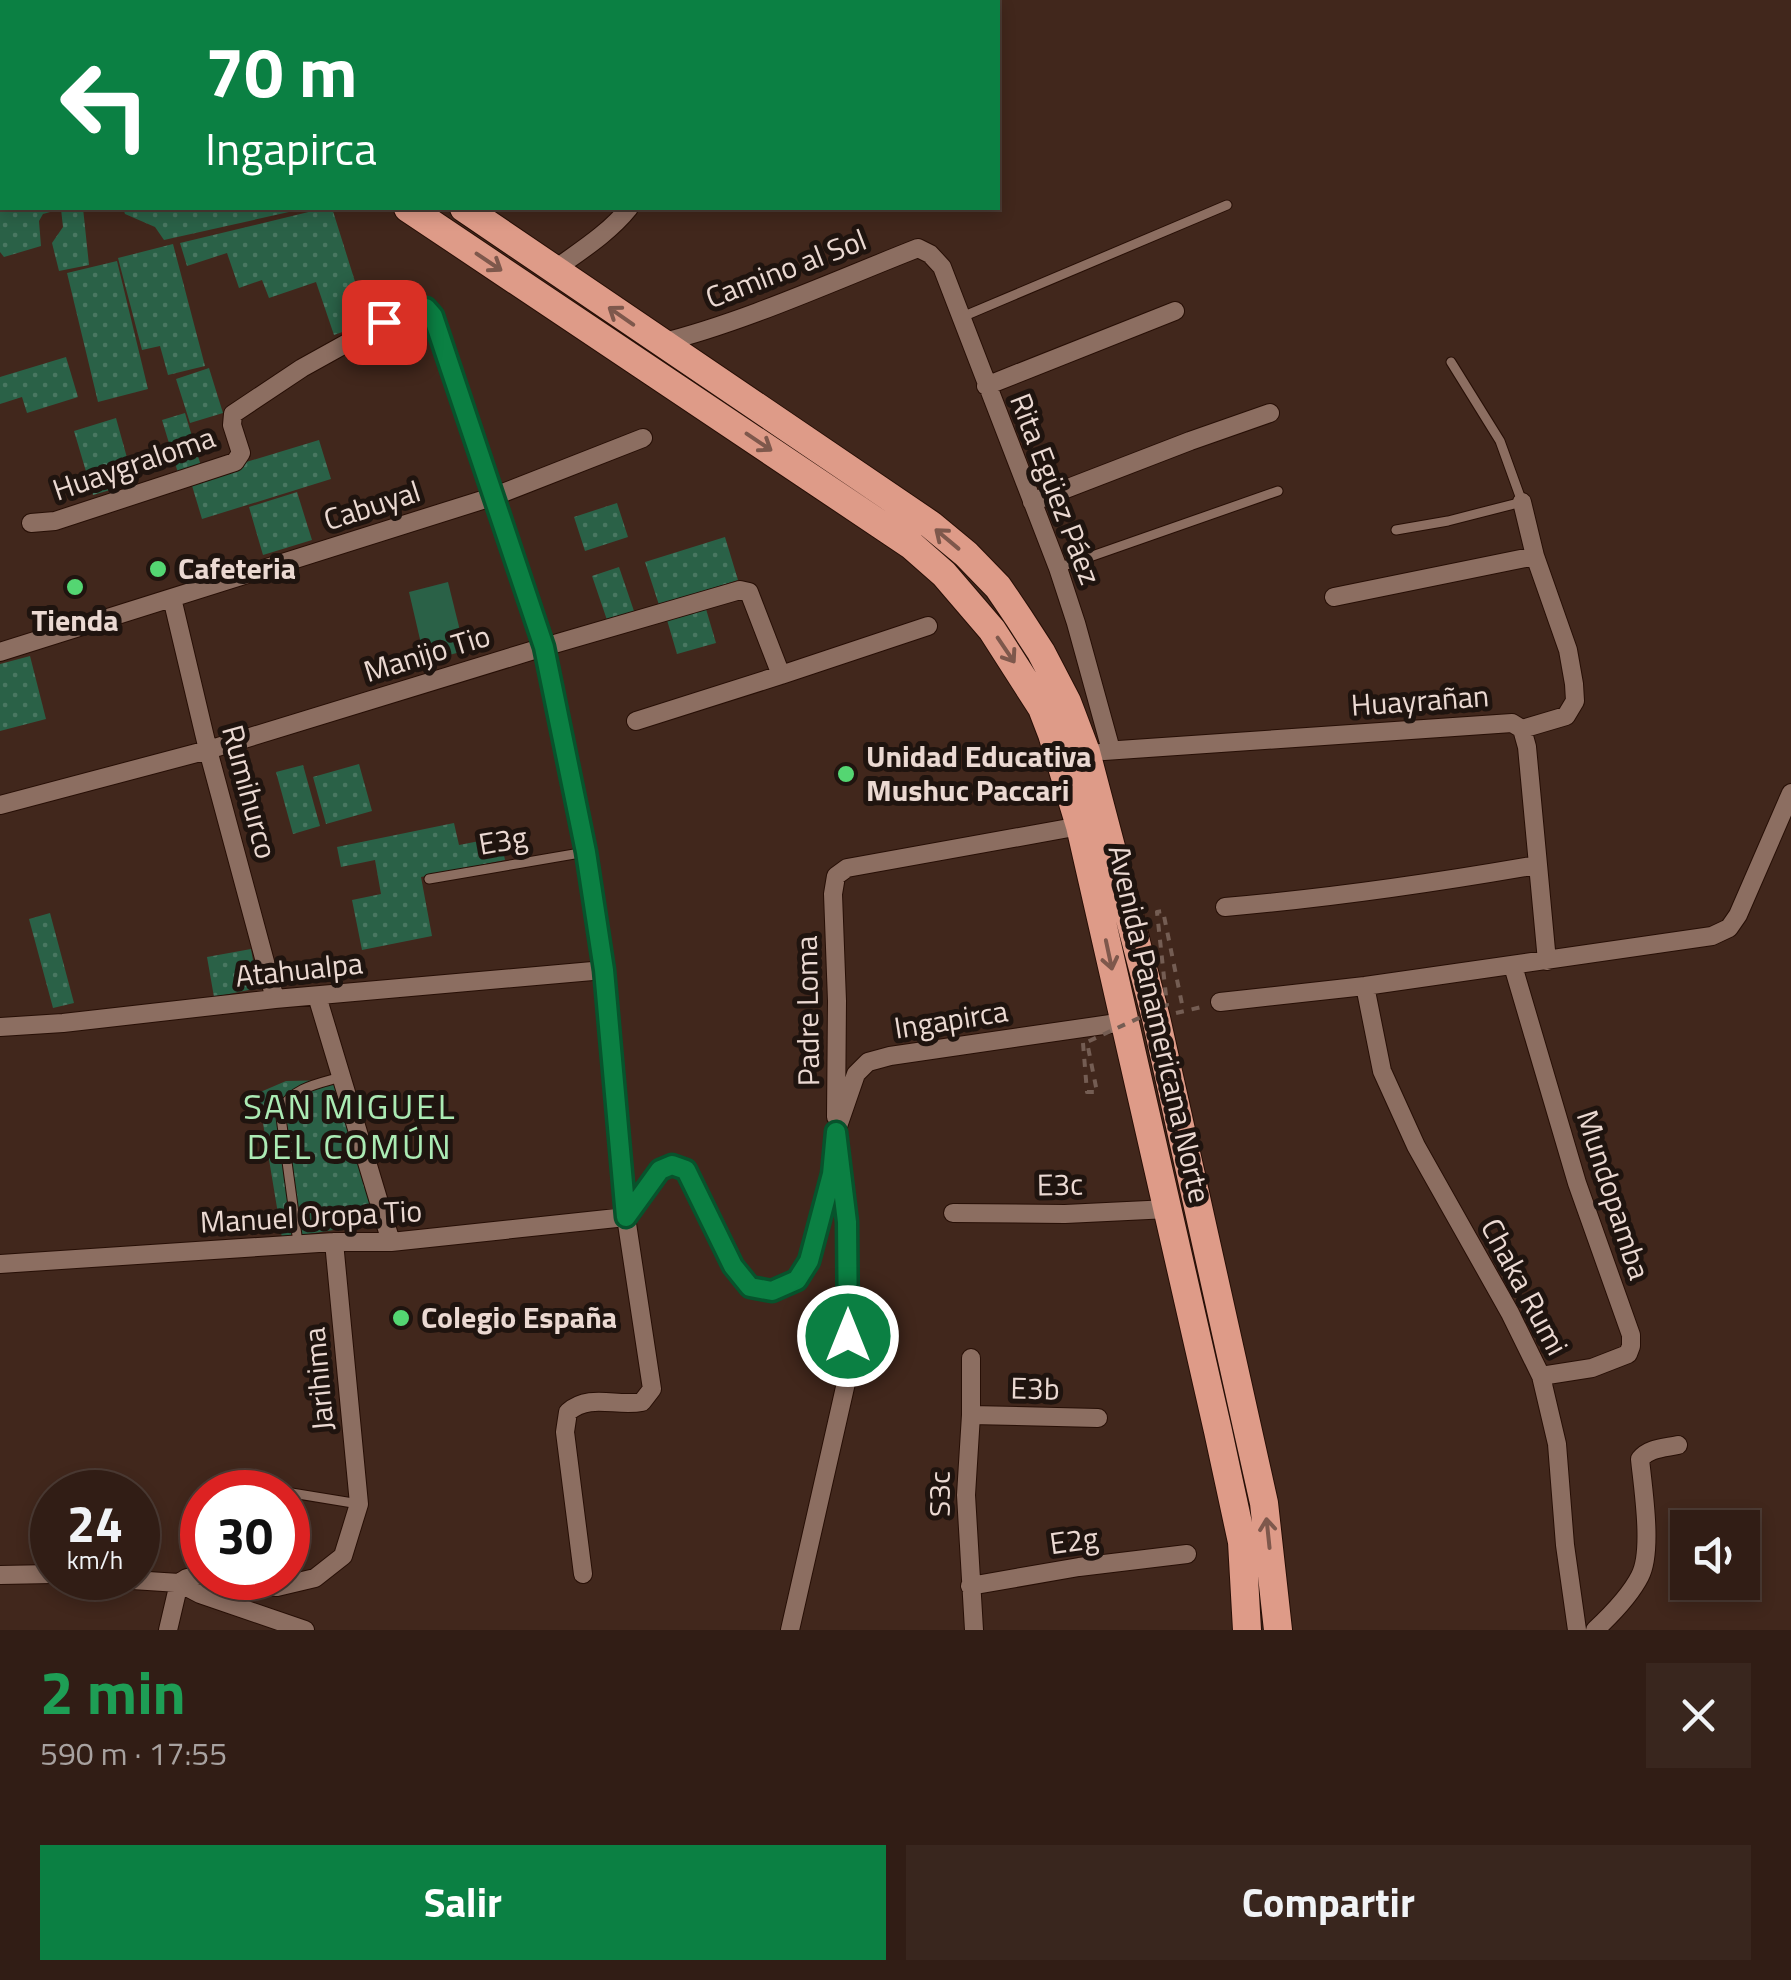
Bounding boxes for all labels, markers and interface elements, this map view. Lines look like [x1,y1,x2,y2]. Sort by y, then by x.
text: 70 m [205,18,358,124]
icon: left [40,40,170,170]
text: Ingapirca [205,114,377,182]
street label: Camino al Sol [698,216,873,320]
one-way arrow [475,251,503,272]
pin [342,280,427,365]
icon: arrive [357,295,412,350]
one-way arrow [608,306,636,327]
street label: Rita Egüez Páez [998,386,1114,591]
street label: Huaygraloma [46,414,221,512]
one-way arrow [745,431,773,452]
street label: Cabuyal [317,468,426,542]
one-way arrow [935,528,961,550]
place label: Cafeteria [178,545,296,591]
marker: Cafeteria [147,558,169,580]
marker: Tienda [64,576,86,598]
place label: Tienda [31,597,119,643]
street label: Manijo Tio [358,612,496,694]
one-way arrow [995,635,1016,663]
street label: Huayrañan [1349,672,1490,728]
street label: Rumihurco [210,720,290,864]
place label: Unidad Educativa Mushuc Paccari [866,733,1092,813]
marker: Unidad Educativa Mushuc Paccari [835,763,857,785]
street label: E3g [475,813,531,867]
street label: Avenida Panamericana Norte [1096,840,1224,1207]
street label: Padre Loma [783,935,831,1087]
one-way arrow [1101,938,1119,970]
street label: Atahualpa [233,939,365,999]
street label: Ingapirca [891,987,1011,1051]
district label: SAN MIGUEL DEL COMÚN [243,1079,457,1173]
street label: Mundopamba [1565,1104,1663,1285]
street label: E3c [1036,1161,1084,1207]
street label: Manuel Oropa Tio [199,1187,423,1245]
street label: Chaka Rumi [1470,1210,1580,1363]
position arrow [796,1284,900,1388]
place label: Colegio España [421,1294,617,1340]
marker: Colegio España [390,1307,412,1329]
street label: Jarihima [291,1326,345,1433]
street label: E3b [1010,1365,1060,1411]
speed limit sign: 30 [180,1470,310,1600]
street label: S3c [916,1471,962,1517]
text: 24 [67,1485,123,1561]
map controls [1670,1510,1760,1600]
button: sound [1670,1510,1760,1600]
street label: E2g [1046,1514,1101,1566]
one-way arrow [1258,1517,1277,1550]
text: km/h [67,1541,123,1579]
text: 2 min [40,1646,186,1737]
button: close [1646,1663,1751,1768]
text: 590 m · 17:55 [40,1729,227,1777]
button: Salir [40,1845,886,1960]
button: Compartir [906,1845,1751,1960]

